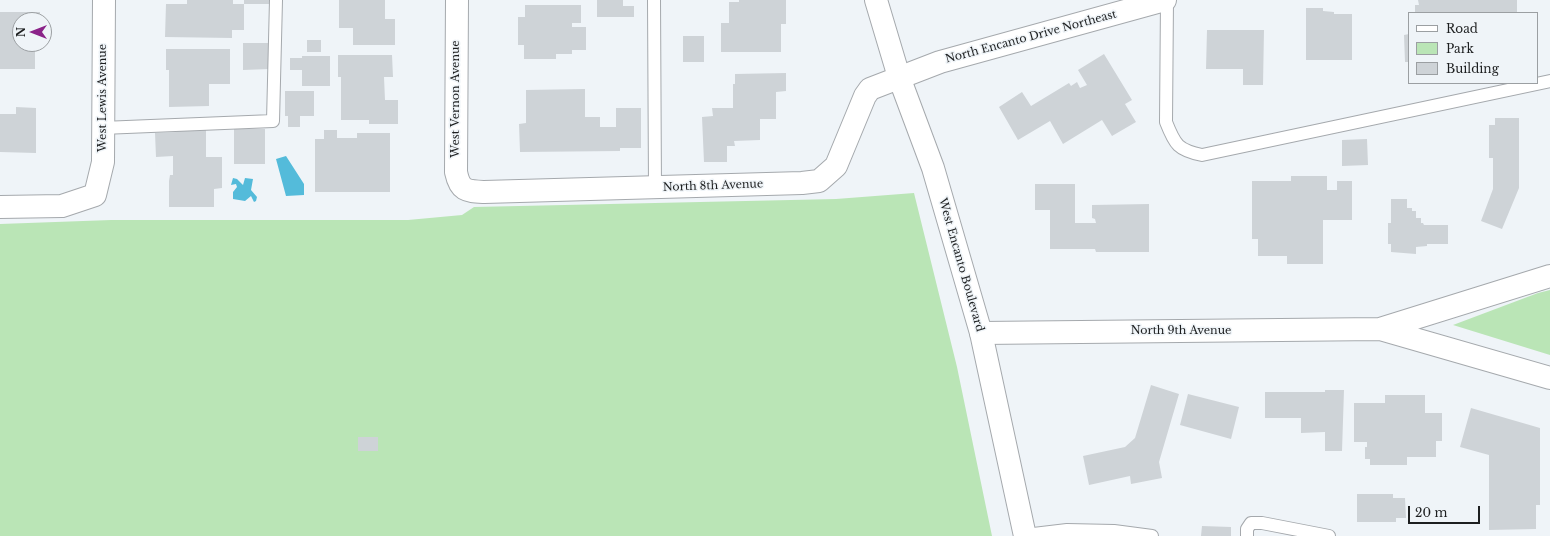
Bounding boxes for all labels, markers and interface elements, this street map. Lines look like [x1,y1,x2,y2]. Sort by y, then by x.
street label: North Encanto Drive Northeast [944,8,1118,66]
north arrow [12,12,52,52]
legend [1408,12,1538,84]
text: Road [1446,21,1478,36]
text: N [14,27,28,37]
street label: West Vernon Avenue [449,40,463,158]
text: Park [1446,41,1474,56]
street label: West Lewis Avenue [96,44,110,152]
text: Building [1446,61,1499,76]
street label: North 8th Avenue [663,178,763,194]
street label: West Encanto Boulevard [936,197,986,333]
street label: North 9th Avenue [1131,324,1231,338]
scale bar [1410,498,1482,524]
text: 20 m [1415,505,1447,520]

